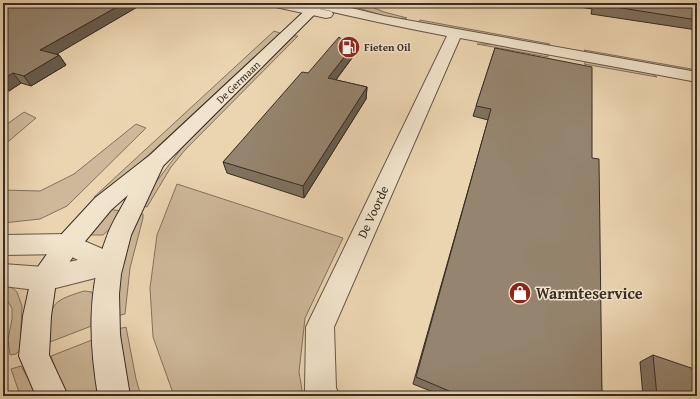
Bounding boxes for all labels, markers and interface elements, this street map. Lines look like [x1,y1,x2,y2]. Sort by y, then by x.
fuel station icon: Fieten Oil [336,34,362,60]
place label: Fieten Oil [364,39,411,55]
street label: De Germaan [212,56,264,107]
street label: De Voorde [353,183,393,241]
shop icon: Warmteservice [507,280,533,306]
place label: Warmteservice [536,281,643,305]

